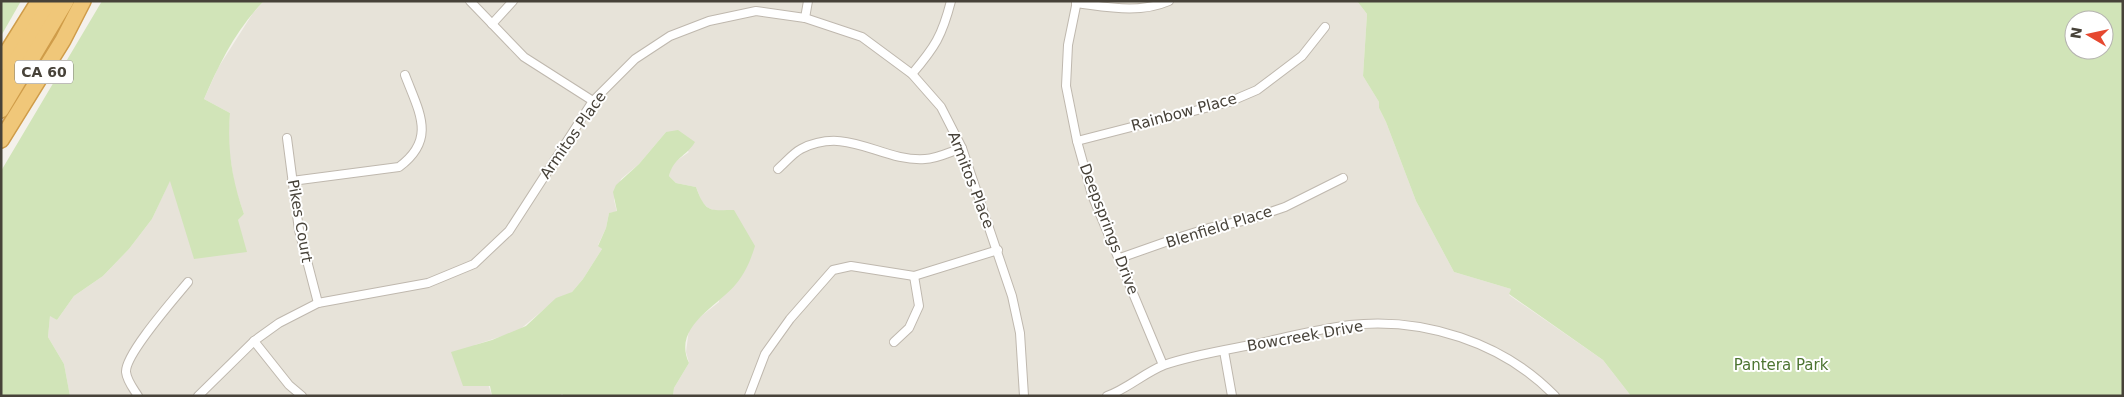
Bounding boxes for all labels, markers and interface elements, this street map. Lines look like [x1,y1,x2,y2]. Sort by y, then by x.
north arrow [2064,10,2114,60]
text: N [2067,26,2085,40]
road number: CA 60 [15,61,73,84]
street label: Armitos Place [536,88,610,182]
street label: Rainbow Place [1129,89,1239,135]
street label: Armitos Place [944,129,998,231]
street label: Deepsprings Drive [1076,161,1142,297]
street label: Pikes Court [284,178,316,264]
street label: Blenfield Place [1164,202,1274,252]
street label: Bowcreek Drive [1245,317,1365,355]
park label: Pantera Park [1734,356,1829,374]

